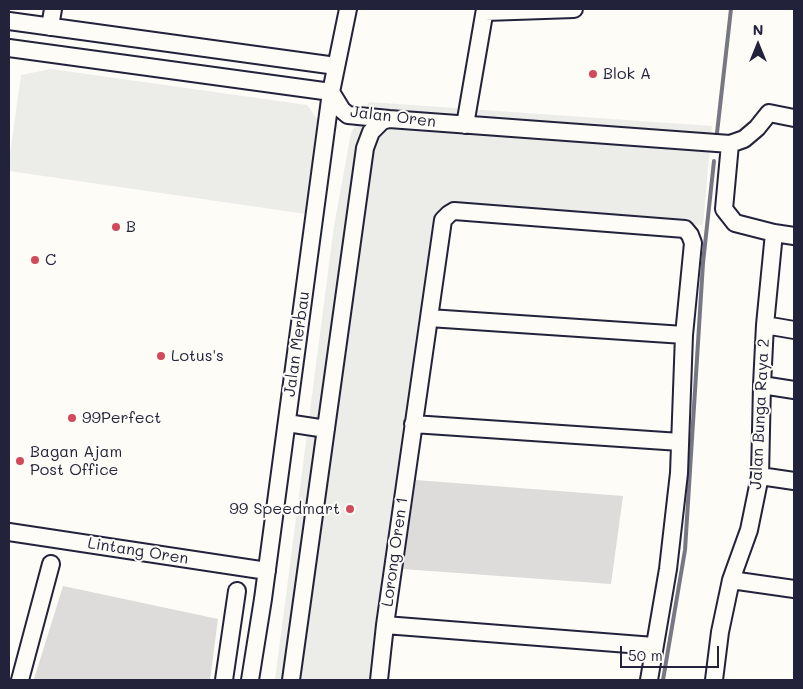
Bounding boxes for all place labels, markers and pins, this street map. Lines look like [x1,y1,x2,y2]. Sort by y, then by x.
place label: Blok A [603,64,651,84]
marker: Blok A [587,68,599,80]
place label: B [126,217,136,237]
marker: B [110,221,122,233]
place label: C [45,250,56,270]
marker: C [29,254,41,266]
place label: Lotus's [171,346,224,366]
marker: Lotus's [155,350,167,362]
place label: 99Perfect [82,408,161,428]
marker: 99Perfect [66,412,78,424]
place label: Bagan Ajam Post Office [30,442,122,480]
marker: Bagan Ajam Post Office [14,455,26,467]
place label: 99 Speedmart [229,499,340,519]
marker: 99 Speedmart [344,503,356,515]

